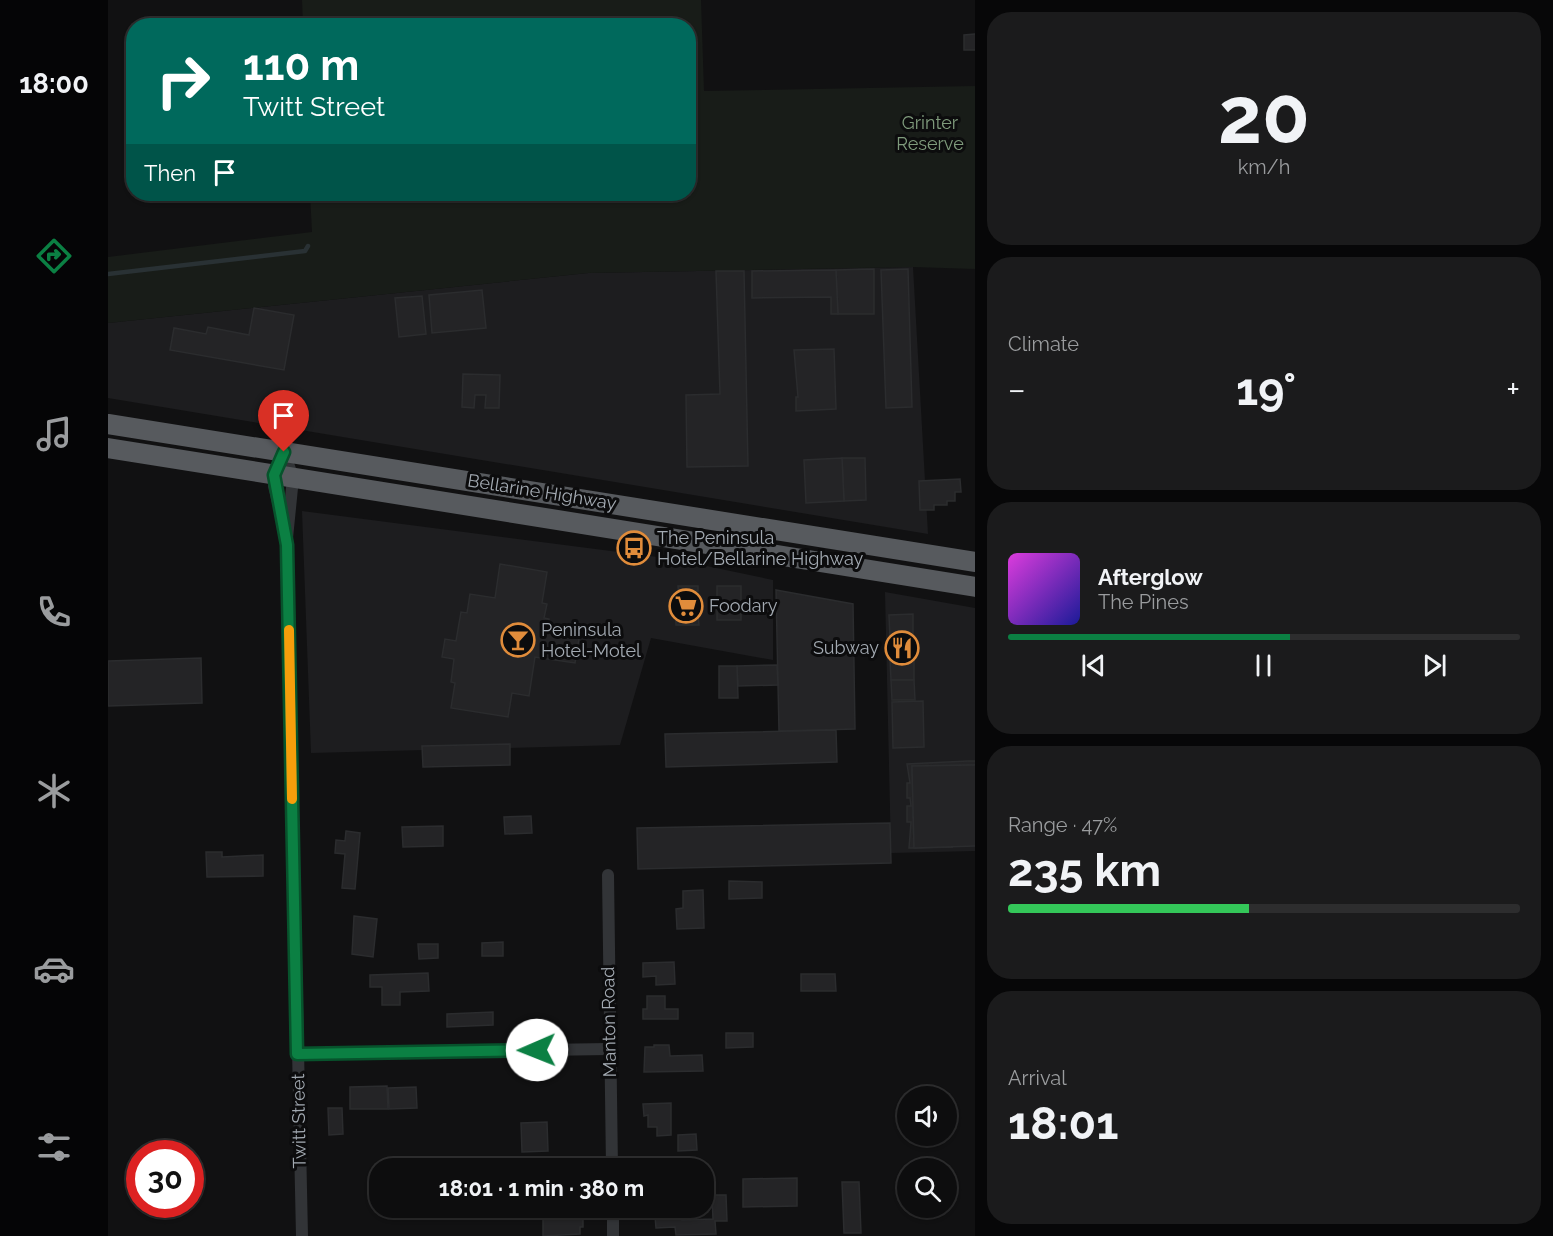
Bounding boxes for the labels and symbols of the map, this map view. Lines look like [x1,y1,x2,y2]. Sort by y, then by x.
park label: Grinter Reserve [896,112,964,154]
pin [258,390,309,452]
street label: Bellarine Highway [466,469,618,514]
place label: The Peninsula Hotel/Bellarine Highway [657,527,863,569]
bus stop icon: The Peninsula Hotel/Bellarine Highway [616,530,652,566]
supermarket icon: Foodary [668,588,704,624]
place label: Foodary [709,595,778,616]
place label: Peninsula Hotel-Motel [541,619,641,661]
bar icon: Peninsula Hotel-Motel [500,622,536,658]
restaurant icon: Subway [884,630,920,666]
place label: Subway [813,637,879,658]
street label: Manton Road [597,966,620,1078]
position arrow [505,1018,569,1082]
street label: Twitt Street [287,1074,310,1169]
speed limit sign: 30 [126,1140,204,1218]

